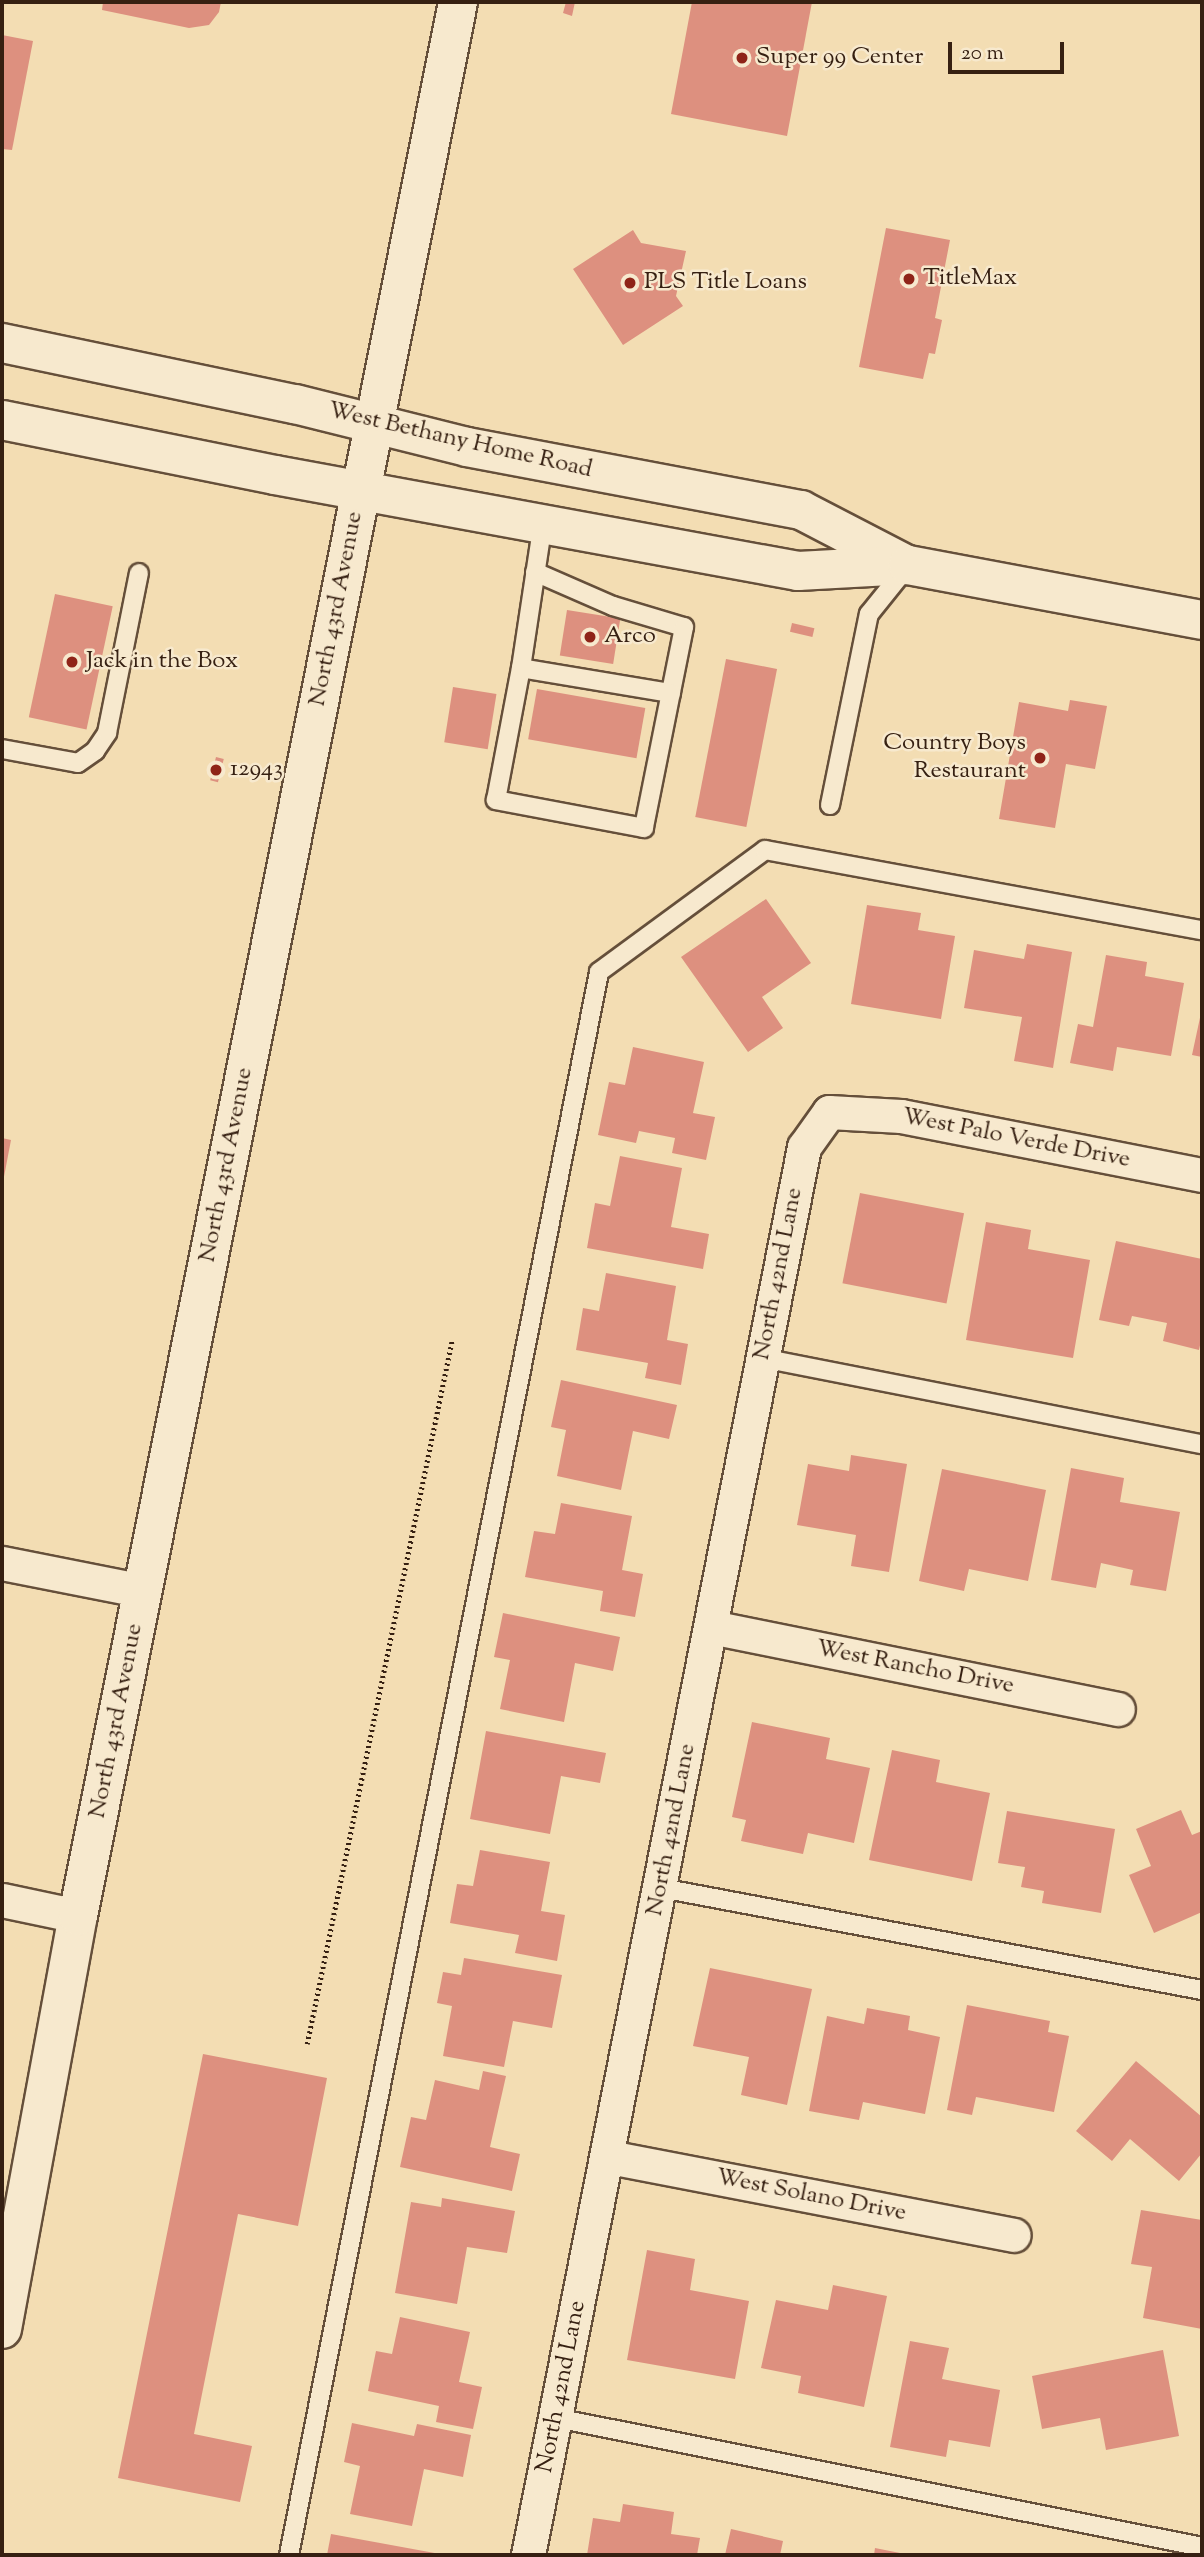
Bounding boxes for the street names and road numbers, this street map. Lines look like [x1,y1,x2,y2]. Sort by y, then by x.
street label: West Bethany Home Road [325,397,595,485]
street label: North 43rd Avenue [304,509,370,709]
street label: North 43rd Avenue [194,1065,260,1265]
street label: West Palo Verde Drive [899,1103,1133,1175]
street label: North 42nd Lane [748,1185,810,1363]
street label: North 43rd Avenue [84,1621,150,1821]
street label: West Rancho Drive [814,1635,1016,1701]
street label: North 42nd Lane [641,1741,703,1919]
street label: West Solano Drive [713,2163,909,2229]
street label: North 42nd Lane [531,2298,593,2476]

